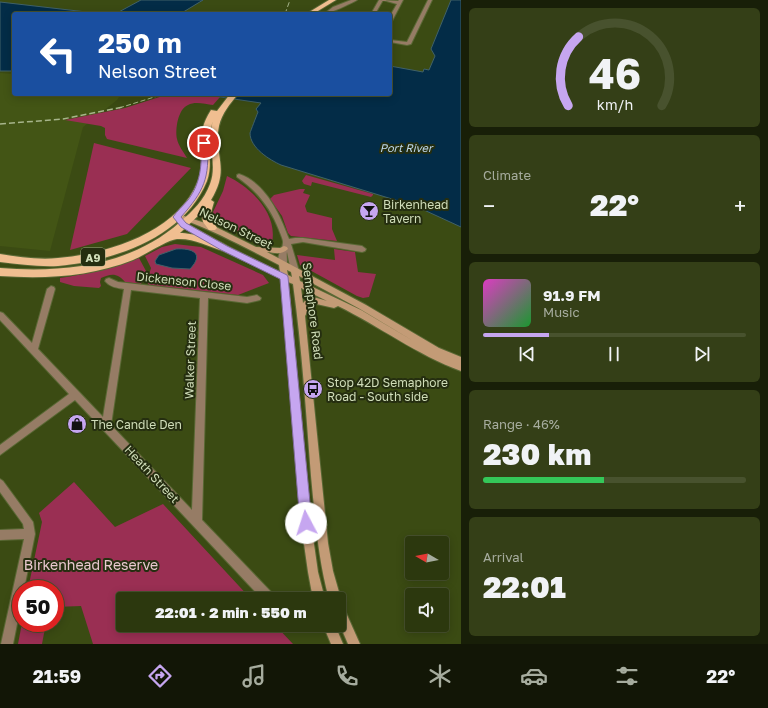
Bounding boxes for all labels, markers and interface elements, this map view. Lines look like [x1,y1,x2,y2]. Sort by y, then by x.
text: 250 m [98,26,182,59]
icon: left [32,28,84,80]
text: 46 [588,47,641,97]
text: Nelson Street [98,60,217,82]
text: km/h [596,95,633,112]
pin [187,126,221,160]
icon: arrive [193,132,215,154]
water label: Port River [380,141,434,154]
text: Climate [483,167,531,183]
text: 22° [590,187,639,223]
text: − [483,192,495,219]
text: + [734,192,746,219]
place label: Birkenhead Tavern [383,197,448,226]
bar icon: Birkenhead Tavern [358,200,380,222]
street label: Nelson Street [197,204,275,252]
road number: A9 [81,248,105,266]
street label: Semaphore Road [300,261,326,361]
street label: Dickenson Close [136,269,232,293]
text: 91.9 FM [543,286,601,304]
text: Music [543,304,580,320]
street label: Walker Street [181,320,199,399]
icon: previous [516,343,538,365]
icon: pause [603,343,625,365]
icon: next [691,343,713,365]
place label: Stop 42D Semaphore Road - South side [327,375,448,404]
bus stop icon: Stop 42D Semaphore Road - South side [302,378,324,400]
shop icon: The Candle Den [66,413,88,435]
text: Range · 46% [483,416,560,432]
place label: The Candle Den [91,417,182,432]
text: 230 km [483,436,591,472]
street label: Heath Street [121,442,183,506]
position arrow [285,502,327,544]
north arrow [405,536,449,580]
map controls [405,536,449,632]
text: Arrival [483,549,524,565]
park label: Birkenhead Reserve [24,556,158,573]
text: 22:01 [483,569,566,605]
speed limit sign: 50 [12,580,64,632]
button: sound [405,588,449,632]
text: 22:01 · 2 min · 550 m [155,603,307,621]
icon: directions [146,662,174,690]
icon: music [240,662,268,690]
icon: phone [333,662,361,690]
icon: climate [426,662,454,690]
icon: car [520,662,548,690]
icon: filters [613,662,641,690]
text: 21:59 [33,665,81,687]
text: 22° [706,665,735,687]

